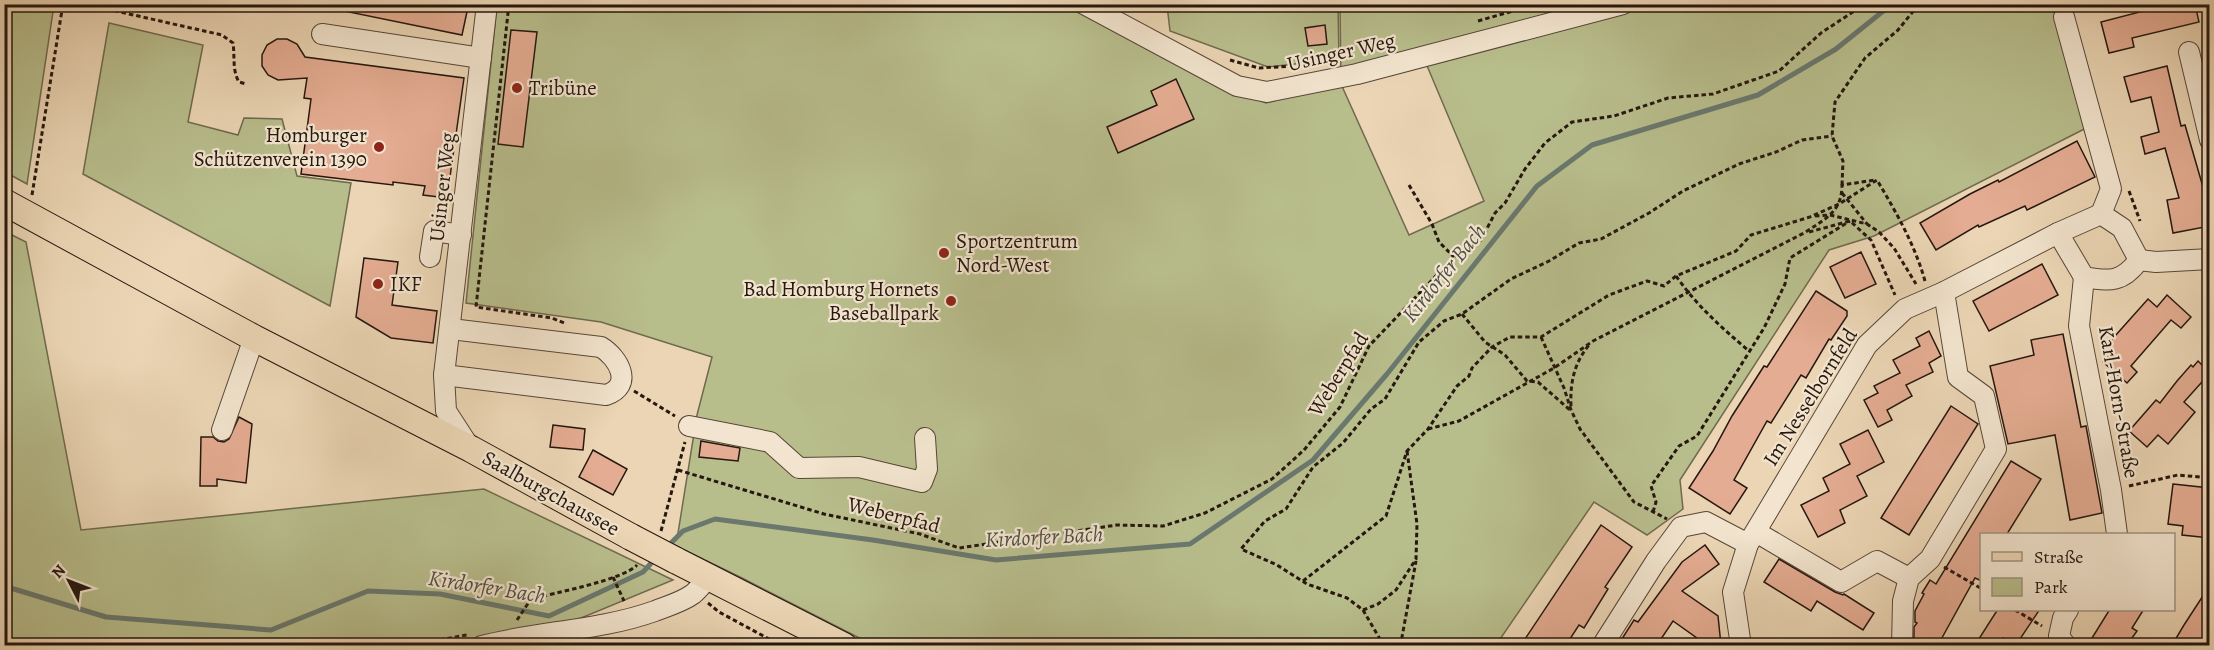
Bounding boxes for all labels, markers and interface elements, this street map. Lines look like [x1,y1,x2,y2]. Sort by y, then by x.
street label: Usinger Weg [1284,26,1398,78]
place label: Tribüne [529,74,597,102]
marker: Tribüne [510,81,524,95]
place label: Homburger Schützenverein 1390 [194,121,367,173]
street label: Usinger Weg [422,130,462,243]
marker: Homburger Schützenverein 1390 [372,140,386,154]
water label: Kirdorfer Bach [1395,218,1493,328]
place label: Sportzentrum Nord-West [956,227,1078,279]
marker: Sportzentrum Nord-West [937,246,951,260]
place label: IKF [390,270,422,298]
place label: Bad Homburg Hornets Baseballpark [743,275,940,327]
marker: IKF [371,277,385,291]
marker: Bad Homburg Hornets Baseballpark [944,294,958,308]
street label: Im Nesselbornfeld [1756,322,1864,471]
street label: Karl-Horn-Straße [2092,324,2146,480]
street label: Weberpfad [1301,326,1375,422]
street label: Saalburgchaussee [477,444,625,542]
street label: Weberpfad [844,490,944,540]
water label: Kirdorfer Bach [984,519,1104,555]
legend [1980,533,2175,611]
text: Straße [2034,545,2083,569]
north arrow [39,551,99,611]
text: N [47,560,71,583]
water label: Kirdorfer Bach [426,563,548,611]
text: Park [2034,575,2068,599]

